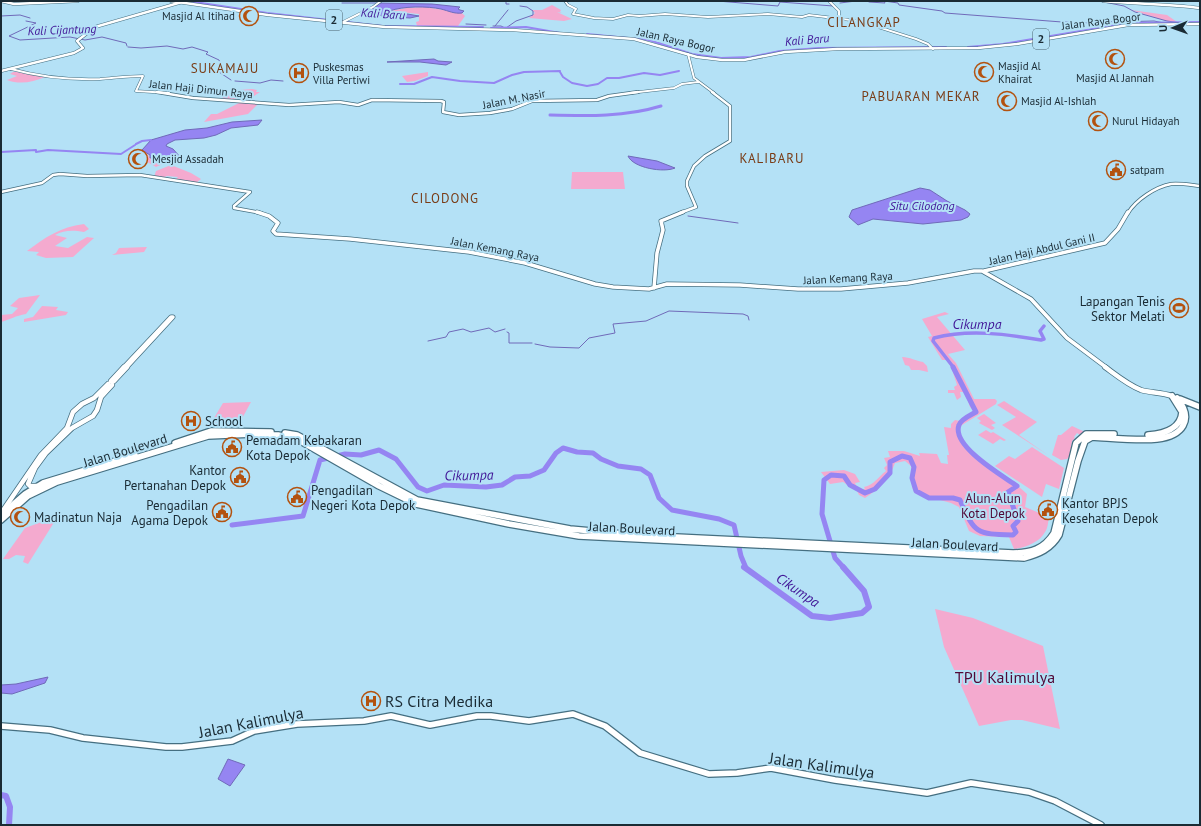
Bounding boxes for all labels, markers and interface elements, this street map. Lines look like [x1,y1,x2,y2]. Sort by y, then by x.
water label: Kali Baru [360,4,406,23]
mosque icon: Masjid Al Itihad [238,5,260,27]
north arrow [1153,8,1193,48]
place label: Masjid Al Itihad [162,9,235,23]
street label: Jalan Raya Bogor [1060,9,1142,33]
road number: 2 [326,10,342,30]
district label: CILANGKAP [827,14,901,31]
water label: Kali Cijantung [27,21,97,38]
street label: Jalan Raya Bogor [635,24,717,56]
text: U [1156,25,1170,32]
road number: 2 [1033,29,1049,49]
water label: Kali Baru [784,30,830,49]
mosque icon: Masjid Al Jannah [1104,48,1126,70]
place label: Masjid Al Khairat [998,59,1042,86]
district label: SUKAMAJU [191,60,259,77]
place label: Puskesmas Villa Pertiwi [312,60,370,87]
mosque icon: Masjid Al Khairat [973,61,995,83]
hospital icon: Puskesmas Villa Pertiwi [288,62,310,84]
place label: Masjid Al Jannah [1076,71,1154,85]
street label: Jalan Haji Dimun Raya [147,76,254,101]
street label: Jalan M. Nasir [480,86,547,112]
district label: PABUARAN MEKAR [861,88,981,105]
mosque icon: Masjid Al-Ishlah [996,90,1018,112]
place label: Masjid Al-Ishlah [1021,94,1096,108]
mosque icon: Nurul Hidayah [1087,110,1109,132]
place label: Nurul Hidayah [1112,114,1179,128]
mosque icon: Mesjid Assadah [127,148,149,170]
district label: KALIBARU [739,150,805,167]
place label: Mesjid Assadah [152,152,224,166]
public building icon: satpam [1105,159,1127,181]
place label: satpam [1130,163,1164,177]
district label: CILODONG [411,190,479,207]
water label: Situ Cilodong [889,198,955,213]
street label: Jalan Haji Abdul Gani II [987,230,1096,268]
street label: Jalan Kemang Raya [449,233,540,264]
street label: Jalan Kemang Raya [802,269,893,287]
place label: Lapangan Tenis Sektor Melati [1080,293,1165,325]
sports icon: Lapangan Tenis Sektor Melati [1168,297,1190,319]
water label: Cikumpa [953,315,1002,333]
hospital icon: School [180,410,202,432]
place label: School [205,413,243,430]
street label: Jalan Boulevard [80,430,169,472]
place label: Pemadam Kebakaran Kota Depok [246,432,362,464]
public building icon: Pemadam Kebakaran Kota Depok [221,436,243,458]
place label: Kantor Pertanahan Depok [124,462,227,494]
public building icon: Kantor Pertanahan Depok [229,466,251,488]
water label: Cikumpa [444,466,494,484]
place label: Pengadilan Negeri Kota Depok [311,482,416,514]
public building icon: Pengadilan Negeri Kota Depok [286,486,308,508]
park label: Alun-Alun Kota Depok [961,490,1026,522]
place label: Kantor BPJS Kesehatan Depok [1062,495,1159,527]
place label: Pengadilan Agama Depok [131,497,209,529]
public building icon: Kantor BPJS Kesehatan Depok [1037,499,1059,521]
public building icon: Pengadilan Agama Depok [211,501,233,523]
mosque icon: Madinatun Naja [9,506,31,528]
place label: Madinatun Naja [34,509,122,526]
street label: Jalan Boulevard [587,518,676,539]
street label: Jalan Boulevard [910,534,999,555]
water label: Cikumpa [773,569,823,611]
park label: TPU Kalimulya [955,667,1055,687]
hospital icon: RS Citra Medika [360,690,382,712]
place label: RS Citra Medika [385,691,493,711]
street label: Jalan Kalimulya [196,702,305,742]
street label: Jalan Kalimulya [767,748,876,782]

